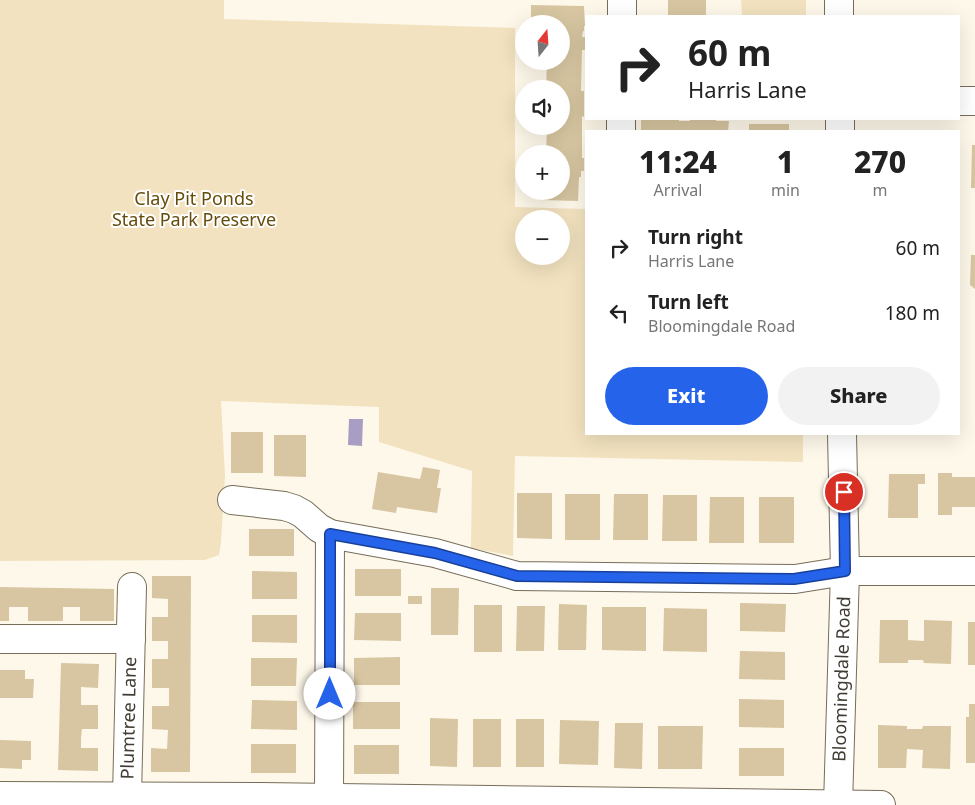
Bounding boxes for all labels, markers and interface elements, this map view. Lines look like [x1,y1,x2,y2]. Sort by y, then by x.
north arrow [515,15,570,70]
map controls [515,15,570,265]
text: 60 m [688,29,771,76]
icon: right [605,35,670,100]
text: Harris Lane [688,74,807,104]
button: sound [515,80,570,135]
text: 11:24 [639,141,717,182]
text: 1 [777,141,794,182]
text: 270 [854,141,906,182]
button: + [515,145,570,200]
text: Arrival [654,179,702,201]
text: min [771,179,800,201]
text: m [872,179,887,201]
park label: Clay Pit Ponds State Park Preserve [112,186,276,231]
button: − [515,210,570,265]
text: Turn right [648,224,743,250]
icon: right [605,234,633,262]
text: 60 m [896,235,940,261]
text: Harris Lane [648,250,734,272]
text: Turn left [648,289,729,315]
icon: left [605,299,633,327]
text: 180 m [885,300,940,326]
text: Bloomingdale Road [648,315,795,337]
button: Exit [605,367,768,425]
button: Share [778,367,940,425]
pin [823,471,865,513]
icon: arrive [830,478,858,506]
street label: Bloomingdale Road [826,596,855,762]
street label: Plumtree Lane [114,656,141,780]
position arrow [303,667,355,719]

